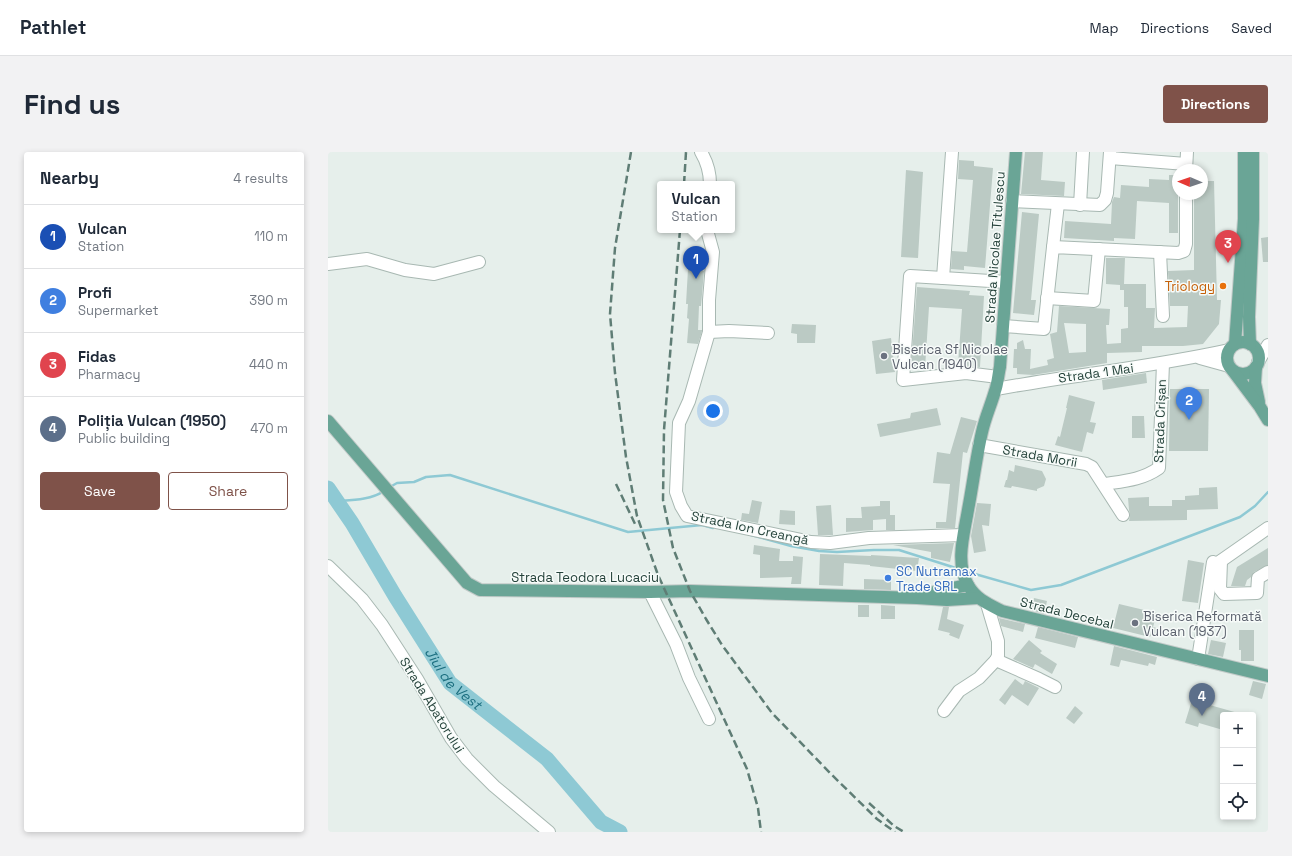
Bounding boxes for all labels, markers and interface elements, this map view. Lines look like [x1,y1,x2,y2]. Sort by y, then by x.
text: Pathlet [20,15,86,40]
text: Map [1089,19,1119,37]
text: Directions [1141,19,1209,37]
text: Saved [1231,19,1272,37]
button: Directions [1163,85,1268,123]
text: Find us [24,86,121,122]
north arrow [1172,164,1208,200]
text: Nearby [40,167,99,189]
text: 4 results [233,170,288,187]
street label: Strada Nicolae Titulescu [981,171,1009,323]
popup [657,181,735,233]
text: Vulcan [671,189,721,208]
text: Station [671,208,718,225]
text: Vulcan [78,219,127,238]
text: 1 [50,228,56,245]
text: 110 m [254,228,288,245]
pin: 3 [1215,230,1241,263]
text: Station [78,238,124,255]
pin: 1 [683,246,709,279]
place label: Triology [1165,278,1215,295]
marker: Triology [1218,281,1228,291]
text: Profi [78,283,112,302]
text: 2 [49,292,57,309]
text: 390 m [249,292,288,309]
text: Supermarket [78,302,159,319]
place label: Biserica Sf Nicolae Vulcan (1940) [892,341,1008,373]
text: Fidas [78,347,116,366]
marker: Biserica Sf Nicolae Vulcan (1940) [879,351,889,361]
text: 3 [49,356,57,373]
text: 440 m [249,356,288,373]
street label: Strada 1 Mai [1057,359,1135,387]
text: Pharmacy [78,366,140,383]
street label: Strada Crișan [1150,379,1170,463]
pin: 2 [1176,387,1202,420]
your location [703,401,723,421]
text: Poliția Vulcan (1950) [78,411,226,430]
text: 4 [49,420,57,437]
text: 470 m [250,420,288,437]
text: Public building [78,430,170,447]
street label: Strada Morii [1001,441,1079,471]
button: Save [40,472,160,510]
button: Share [168,472,288,510]
street label: Strada Ion Creangă [690,507,811,549]
place label: SC Nutramax Trade SRL [896,563,977,595]
street label: Strada Teodora Lucaciu [511,569,659,586]
marker: SC Nutramax Trade SRL [883,573,893,583]
street label: Strada Decebal [1018,593,1116,633]
place label: Biserica Reformată Vulcan (1937) [1143,608,1262,640]
marker: Biserica Reformată Vulcan (1937) [1130,618,1140,628]
water label: Jiul de Vest [421,644,487,715]
street label: Strada Abatorului [396,654,468,756]
pin: 4 [1189,683,1215,716]
map controls [1220,712,1256,820]
button: + [1220,712,1256,748]
button: − [1220,748,1256,784]
button: locate [1220,784,1256,820]

